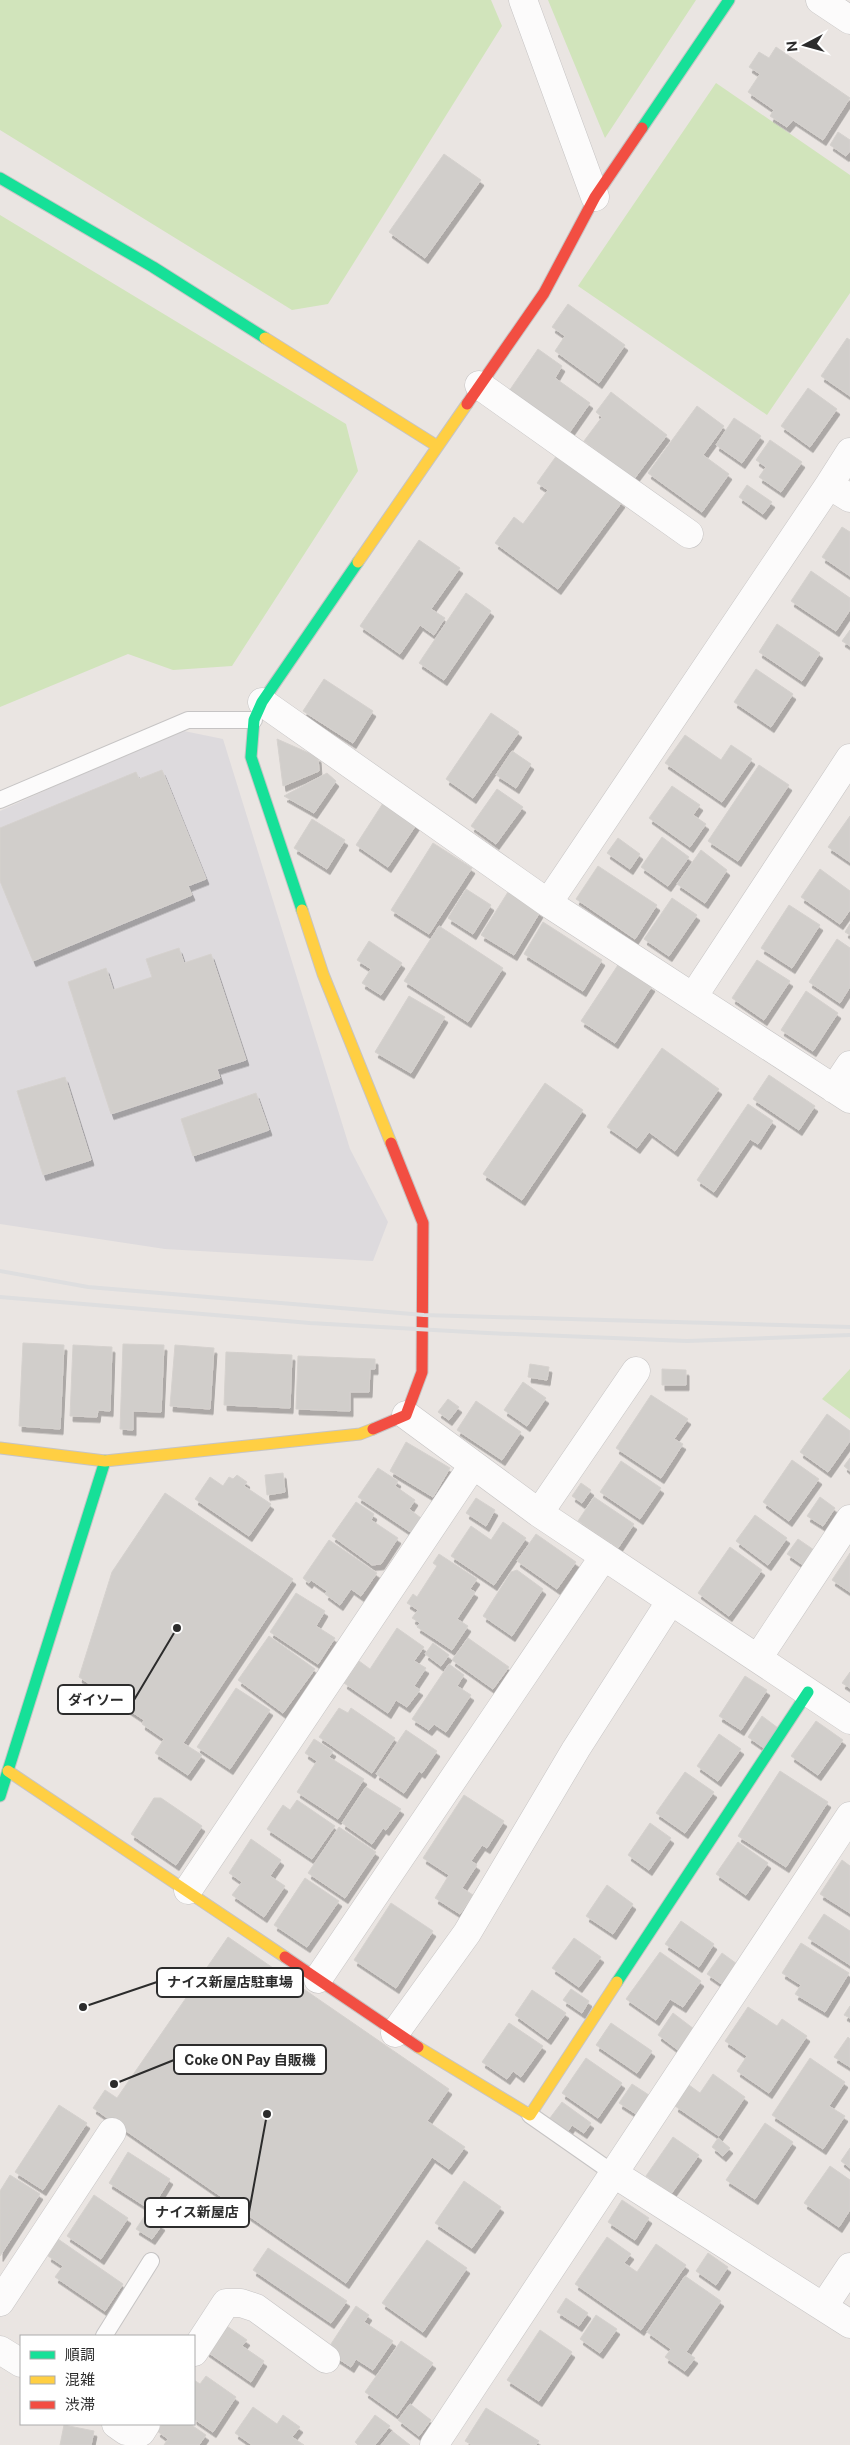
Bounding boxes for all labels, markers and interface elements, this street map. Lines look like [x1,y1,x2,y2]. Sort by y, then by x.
north arrow [780,20,830,70]
text: N [784,40,801,53]
callout: ダイソー [58,1685,134,1714]
text: ダイソー [68,1692,124,1708]
callout: ナイス新屋店駐車場 [157,1968,303,1997]
text: ナイス新屋店駐車場 [167,1974,293,1990]
callout: Coke ON Pay 自販機 [174,2045,326,2074]
text: Coke ON Pay 自販機 [184,2052,316,2068]
callout: ナイス新屋店 [145,2198,249,2227]
text: ナイス新屋店 [155,2204,239,2220]
legend [20,2335,195,2425]
text: 順調 [65,2346,95,2363]
text: 混雑 [65,2371,95,2388]
text: 渋滞 [65,2396,95,2413]

